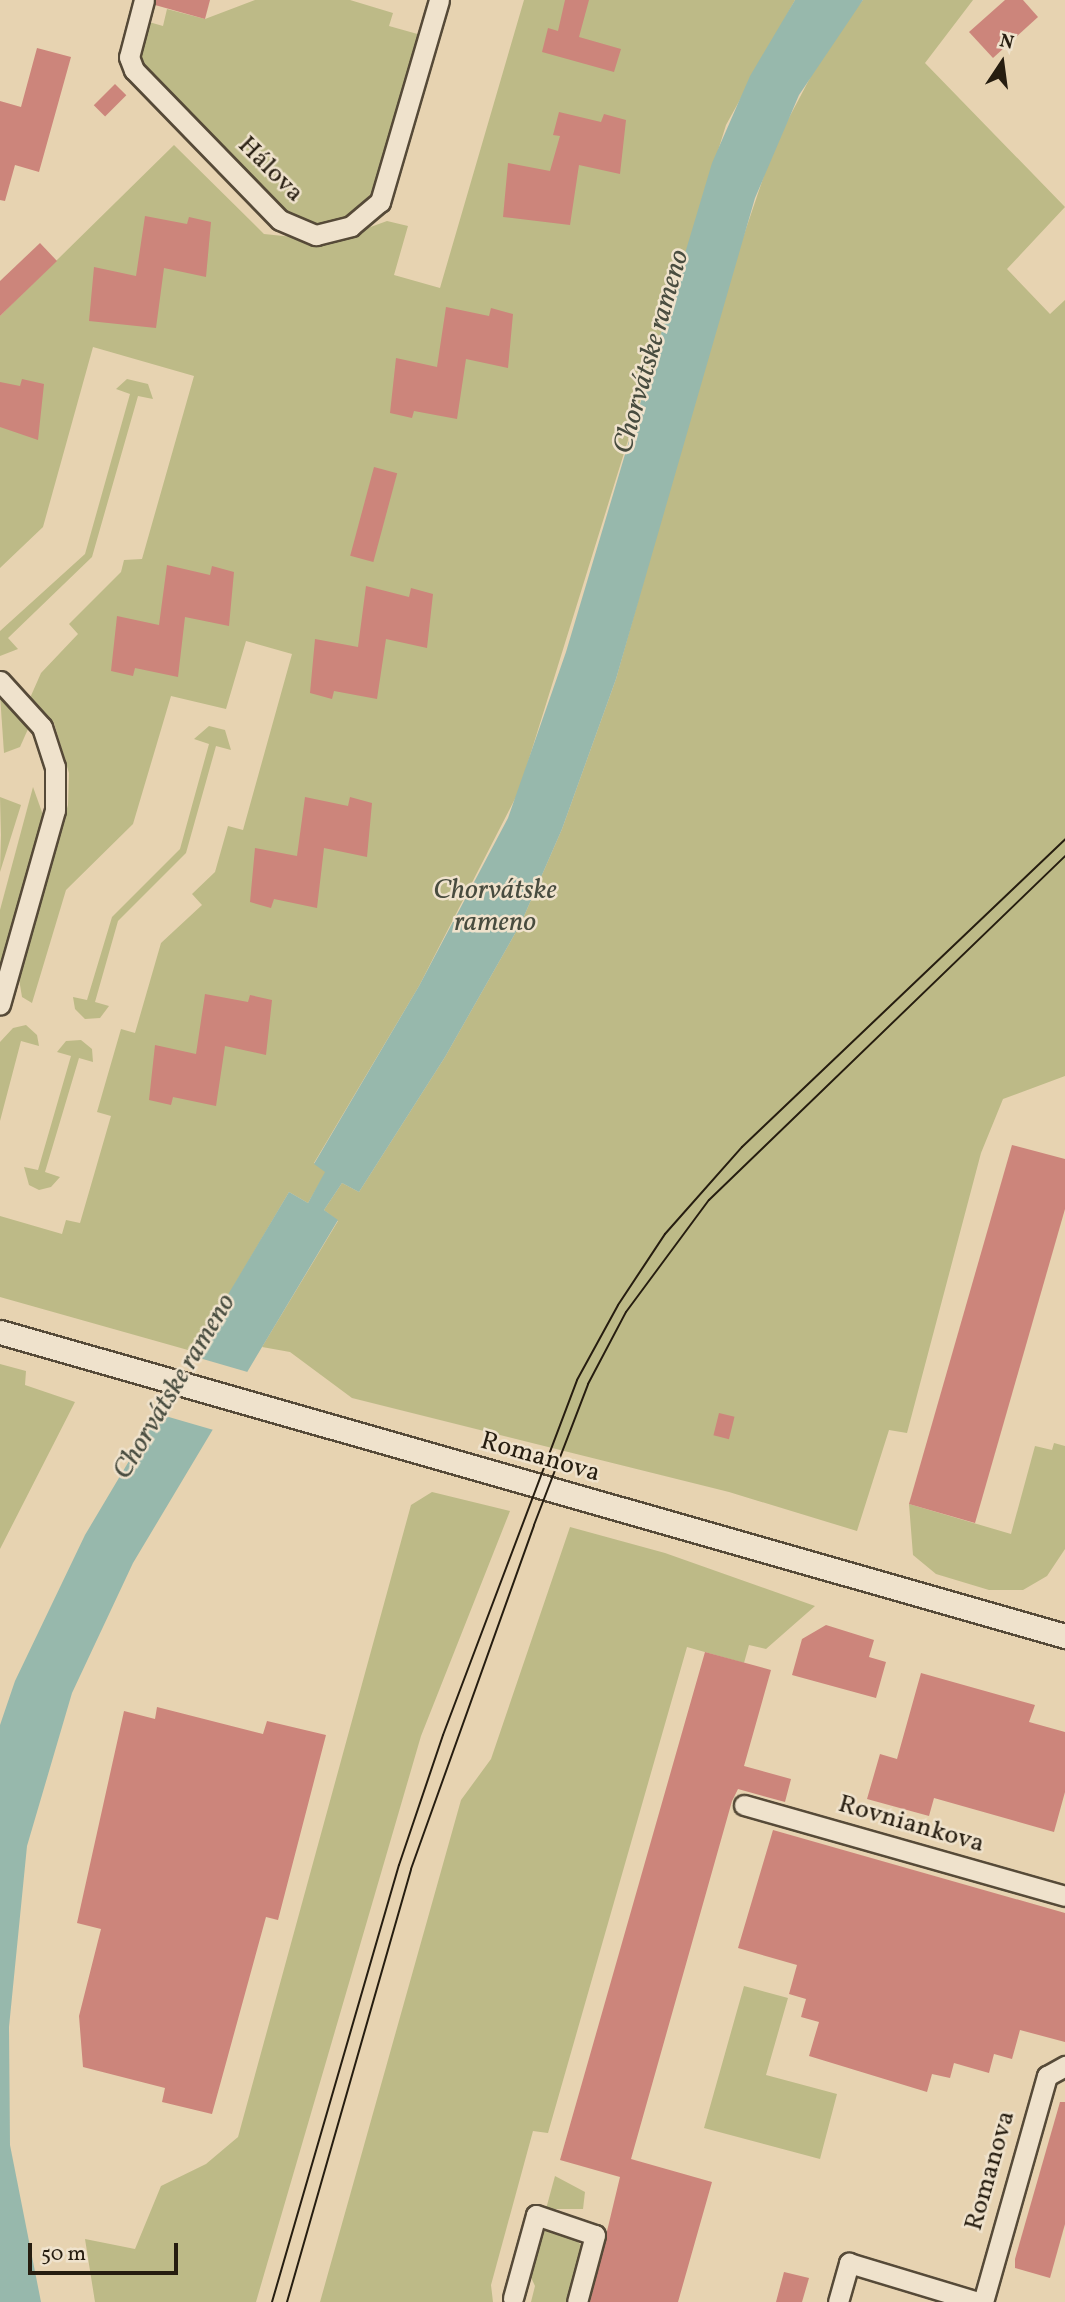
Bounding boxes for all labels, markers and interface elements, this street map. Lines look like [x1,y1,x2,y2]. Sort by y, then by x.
north arrow [967,28,1037,98]
text: N [997,28,1016,57]
street label: Hálova [230,130,310,210]
water label: Chorvátske rameno [607,246,697,458]
water label: Chorvátske rameno [433,874,557,940]
water label: Chorvátske rameno [106,1288,244,1486]
street label: Romanova [477,1426,603,1490]
street label: Rovniankova [834,1789,988,1861]
street label: Romanova [959,2108,1023,2234]
scale bar [32,2228,182,2272]
text: 50 m [41,2240,86,2269]

